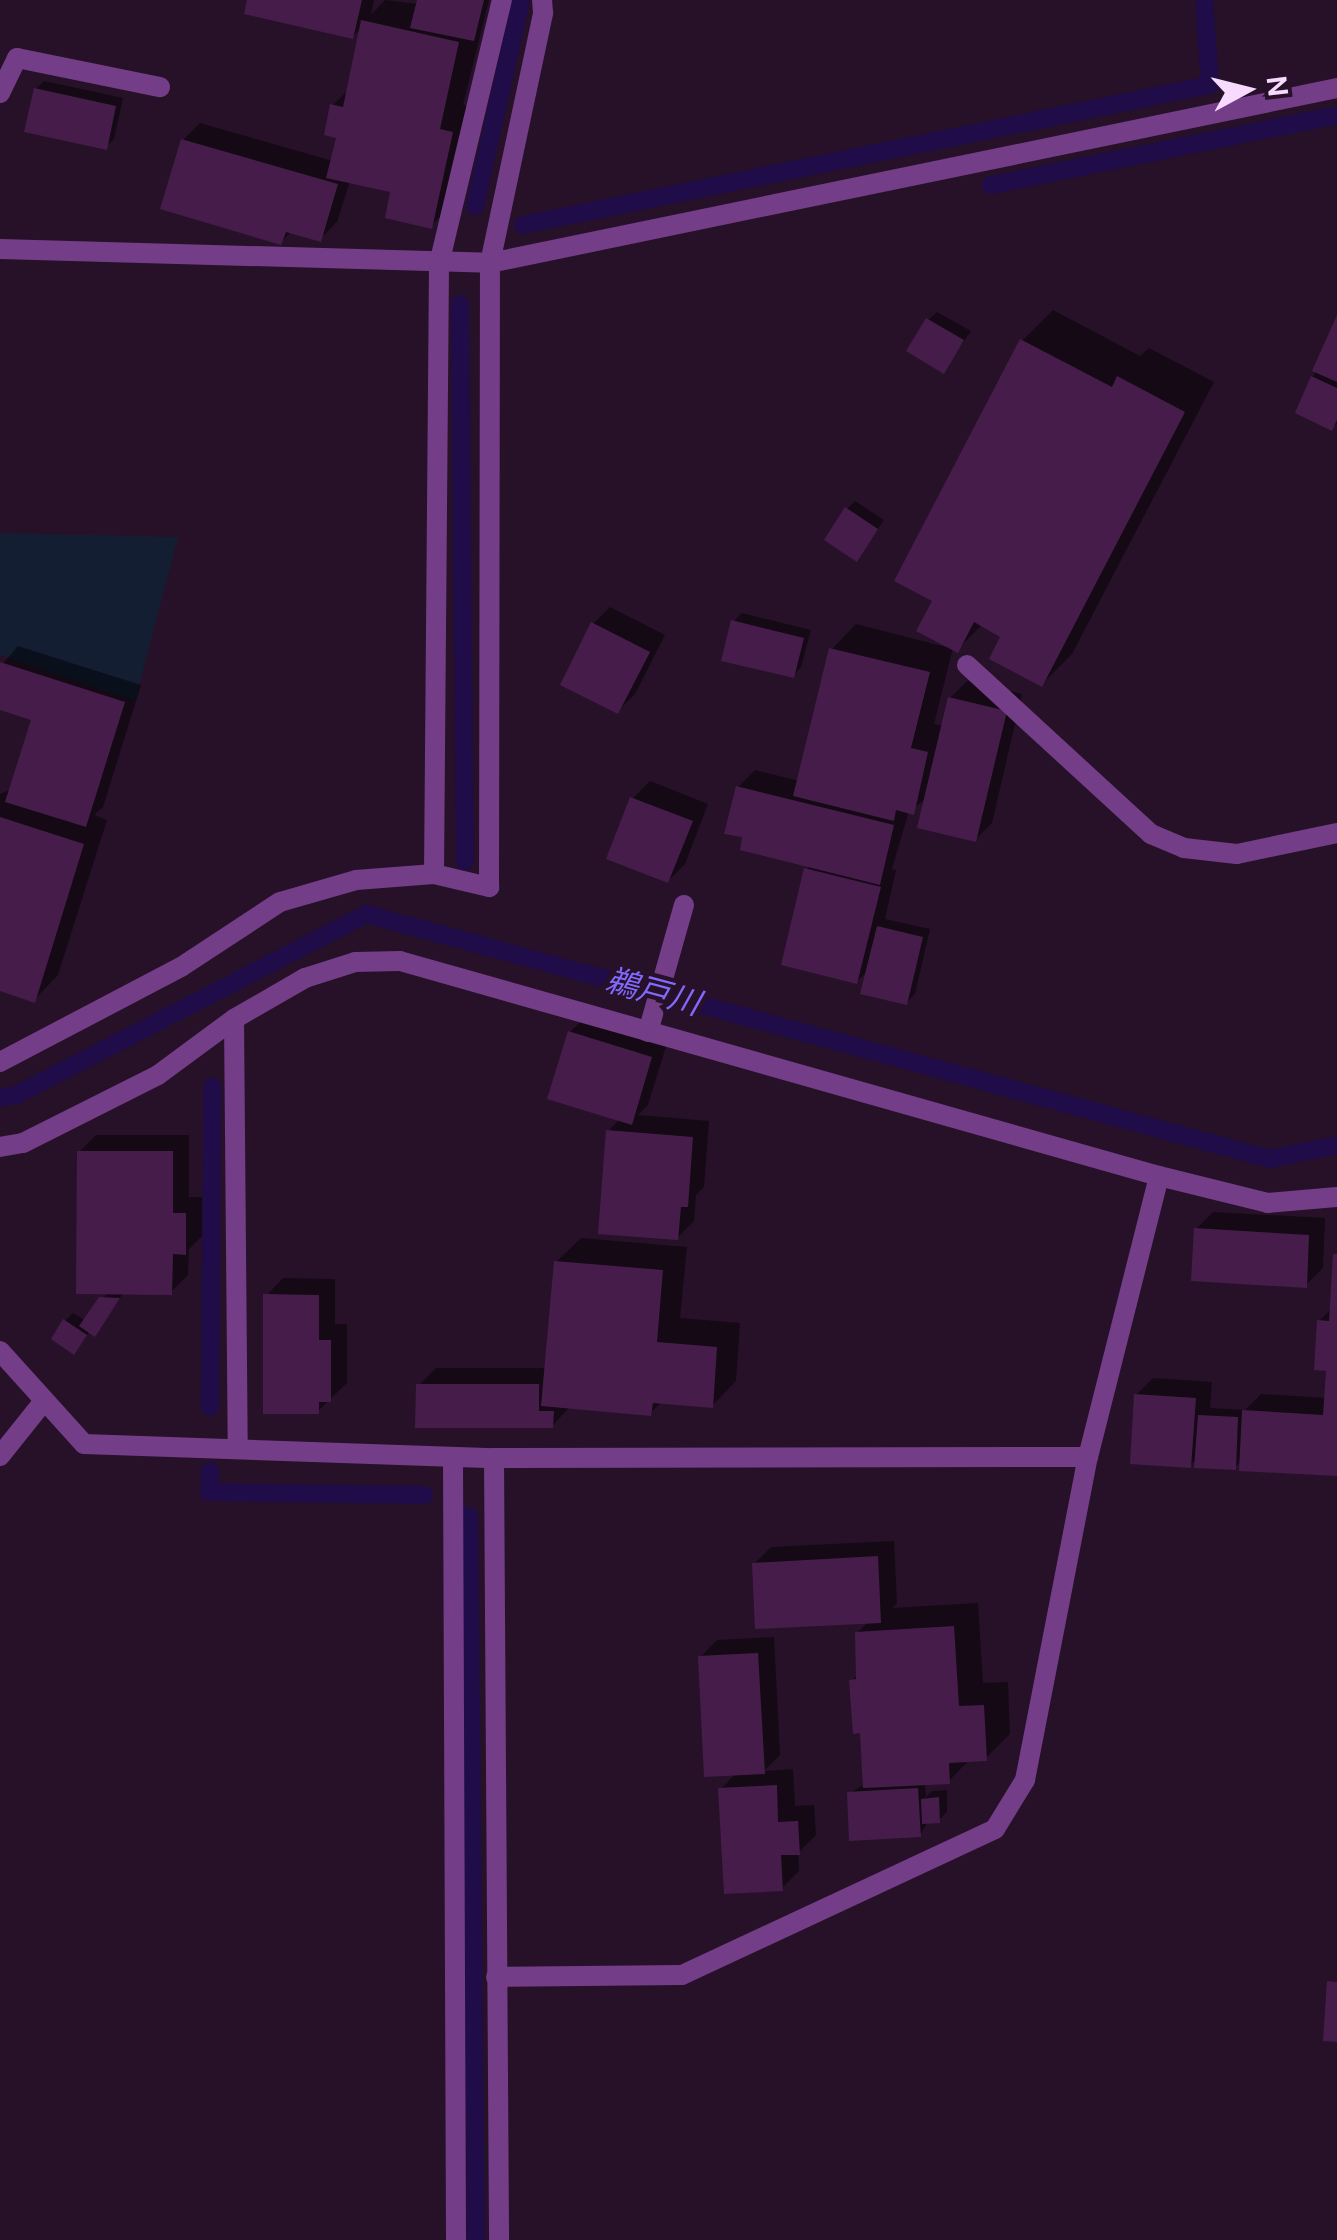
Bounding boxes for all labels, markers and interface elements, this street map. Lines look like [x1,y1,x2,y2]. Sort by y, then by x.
north arrow [1197,40,1297,140]
text: N [1258,74,1297,99]
water label: 鵜戸川 [602,961,704,1023]

